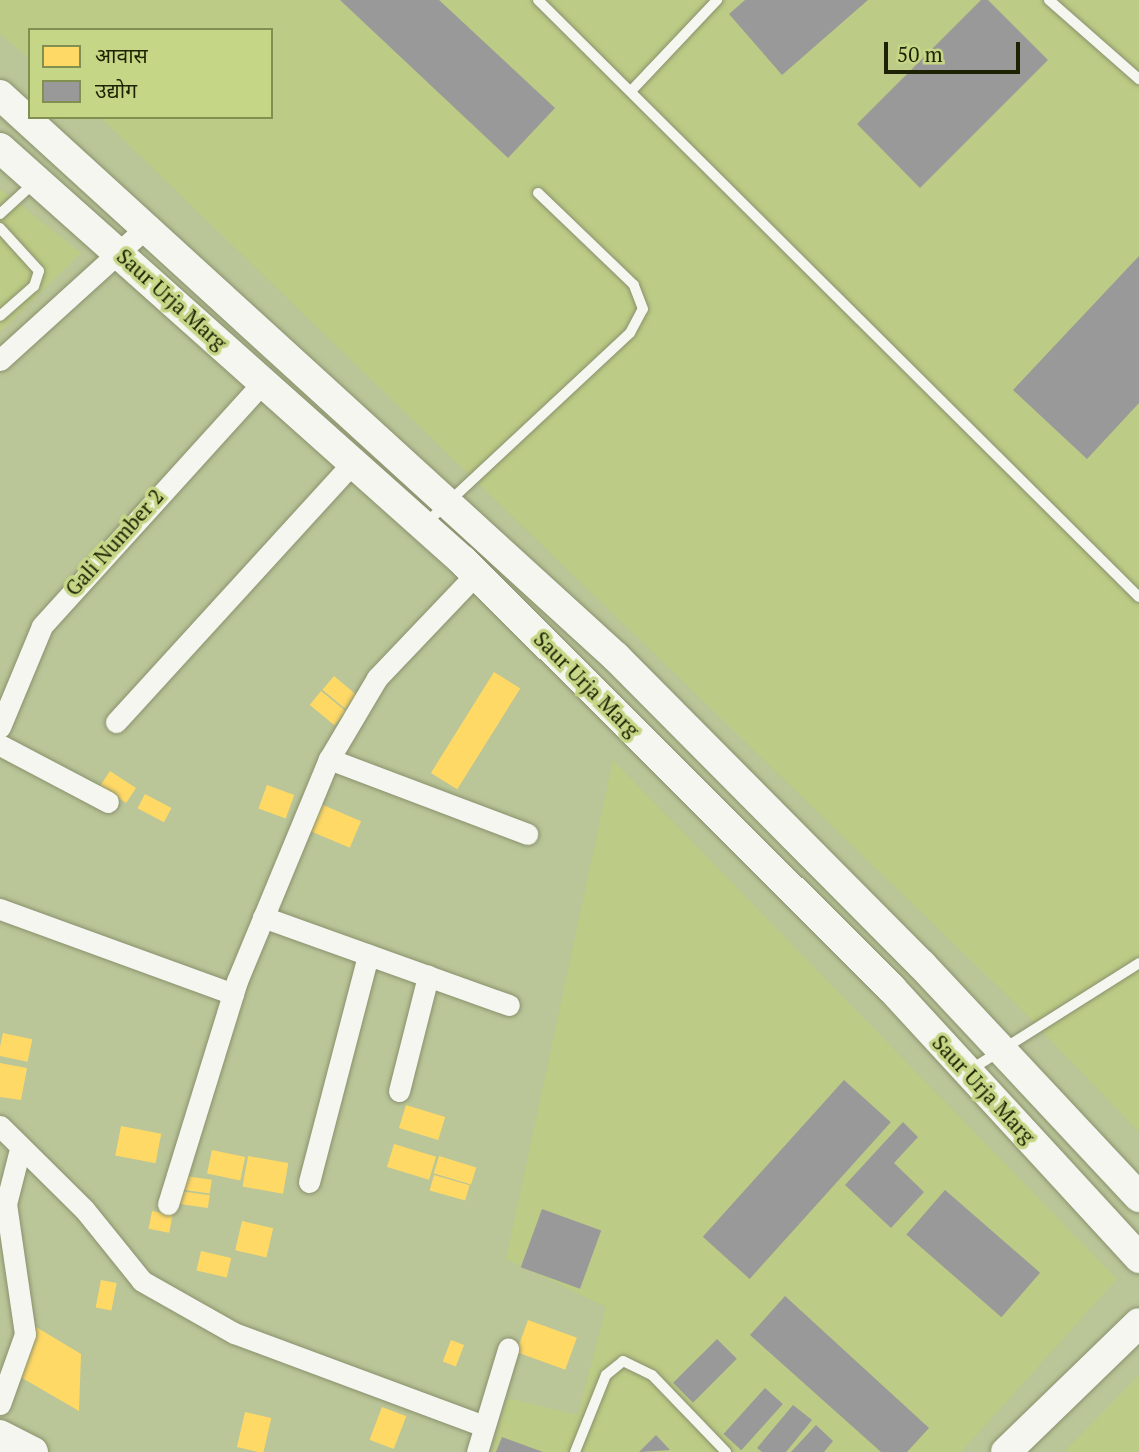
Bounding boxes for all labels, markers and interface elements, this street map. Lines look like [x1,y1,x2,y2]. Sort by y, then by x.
legend [28,28,273,119]
scale bar [887,28,1024,72]
text: 50 m [897,40,943,68]
text: आवास [95,41,148,69]
text: उद्योग [95,76,137,104]
street label: Saur Urja Marg [112,243,232,355]
street label: Gali Number 2 [60,484,168,600]
street label: Saur Urja Marg [529,626,645,742]
street label: Saur Urja Marg [927,1030,1041,1148]

